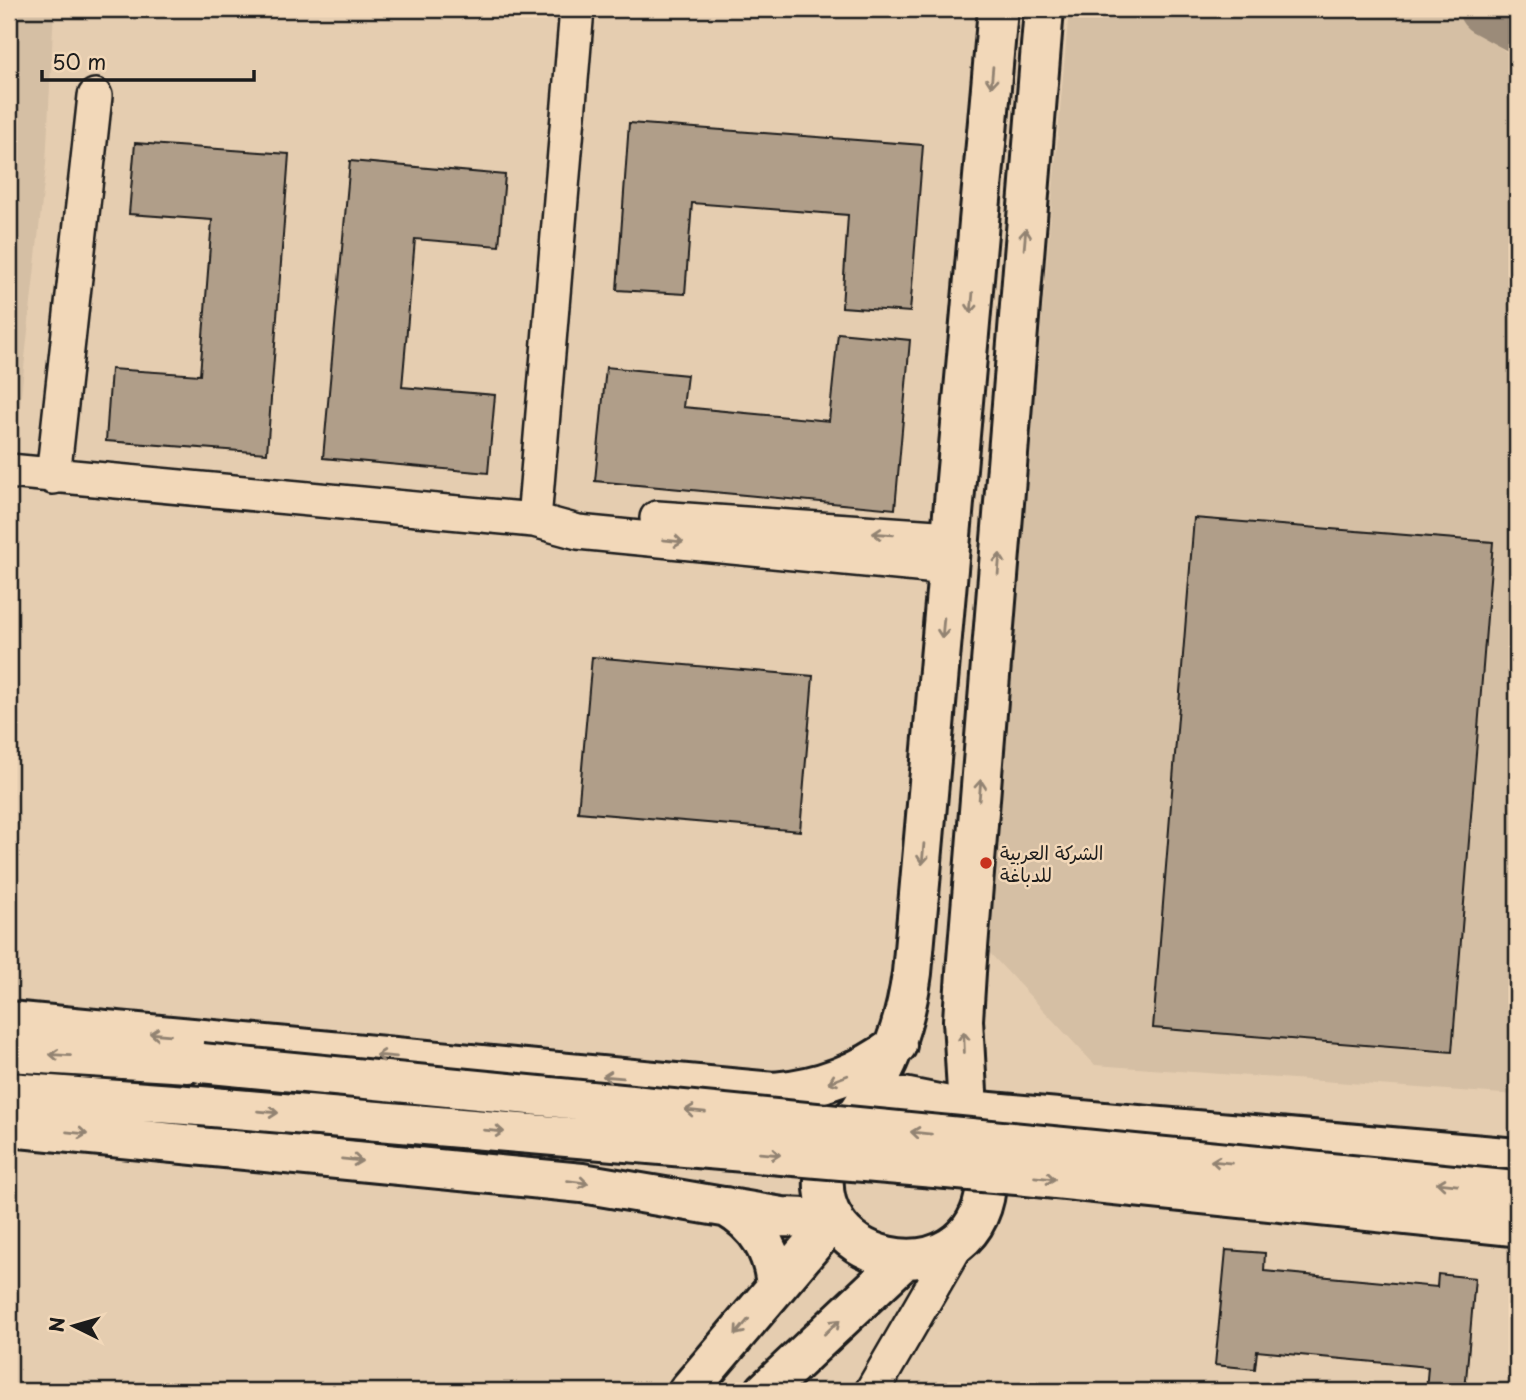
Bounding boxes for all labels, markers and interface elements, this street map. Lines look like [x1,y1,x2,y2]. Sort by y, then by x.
scale bar [42,38,254,82]
text: 50 m [52,45,106,77]
one-way arrow [985,65,998,88]
one-way arrow [1019,228,1032,251]
one-way arrow [965,292,978,314]
one-way arrow [872,527,895,540]
one-way arrow [661,535,684,548]
one-way arrow [993,553,1006,575]
one-way arrow [936,616,949,638]
one-way arrow [974,780,987,802]
place label: الشركة العربية للدباغة [1000,838,1103,888]
one-way arrow [916,842,929,865]
marker: الشركة العربية للدباغة [978,855,994,871]
one-way arrow [149,1028,171,1041]
one-way arrow [958,1031,971,1054]
one-way arrow [49,1048,72,1061]
one-way arrow [375,1049,398,1062]
one-way arrow [602,1070,624,1083]
one-way arrow [827,1073,849,1086]
one-way arrow [684,1104,707,1117]
one-way arrow [256,1106,278,1119]
one-way arrow [483,1125,505,1138]
one-way arrow [911,1126,933,1139]
one-way arrow [65,1127,87,1140]
one-way arrow [758,1148,781,1161]
one-way arrow [340,1154,363,1167]
one-way arrow [1210,1155,1233,1168]
one-way arrow [1033,1172,1056,1185]
one-way arrow [566,1176,589,1189]
one-way arrow [1437,1177,1459,1190]
north arrow [38,1292,108,1362]
text: N [41,1316,71,1333]
one-way arrow [734,1317,750,1335]
one-way arrow [824,1319,841,1336]

